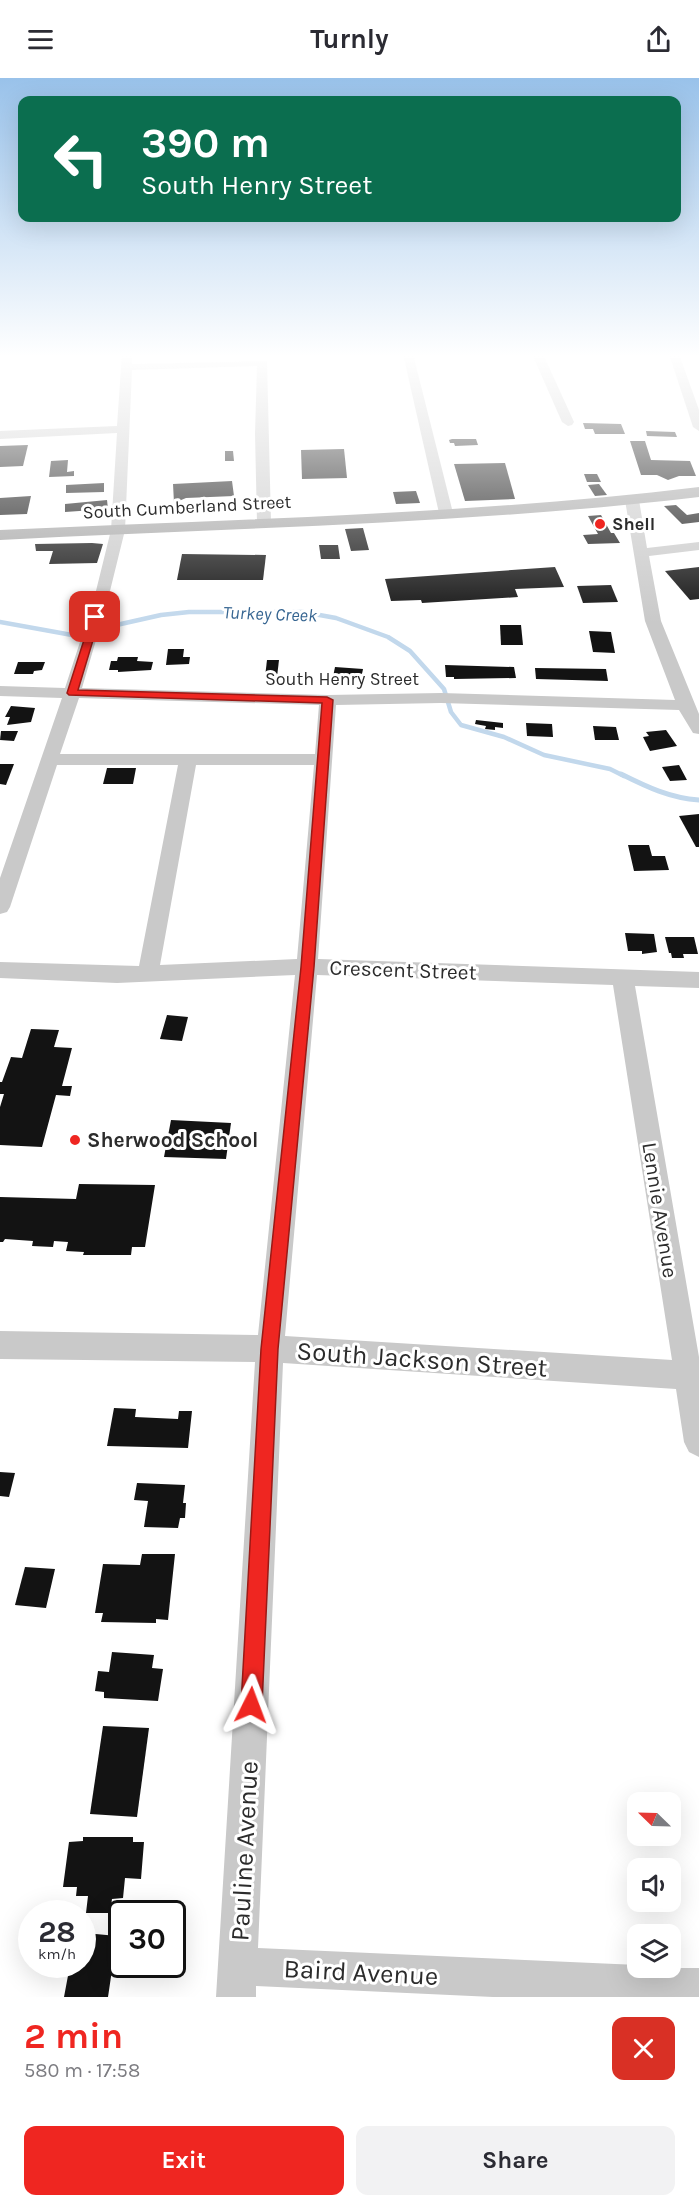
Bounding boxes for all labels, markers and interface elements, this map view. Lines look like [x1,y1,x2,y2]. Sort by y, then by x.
icon: menu [24,23,57,56]
text: Turnly [310,23,389,55]
icon: share [642,23,675,56]
text: 390 m [141,118,270,168]
icon: left [42,120,120,198]
text: South Henry Street [141,169,372,201]
street label: South Cumberland Street [82,491,292,523]
place label: Shell [612,513,655,535]
marker: Shell [593,517,607,531]
pin [69,591,120,642]
icon: arrive [78,600,111,633]
water label: Turkey Creek [223,601,318,627]
street label: South Henry Street [265,668,419,690]
street label: Crescent Street [329,955,477,985]
place label: Sherwood School [87,1128,259,1152]
marker: Sherwood School [68,1133,82,1147]
street label: Lennie Avenue [637,1140,683,1280]
street label: South Jackson Street [296,1335,549,1384]
position arrow [219,1673,283,1737]
street label: Pauline Avenue [224,1760,265,1942]
north arrow [627,1792,681,1846]
map controls [627,1792,681,1978]
button: sound [627,1858,681,1912]
speed limit sign: 30 [108,1900,186,1978]
text: 28 [38,1914,76,1950]
button: layers [627,1924,681,1978]
text: km/h [38,1945,76,1963]
street label: Baird Avenue [283,1953,439,1992]
text: 2 min [24,2015,123,2057]
button: close [612,2017,675,2080]
text: 580 m · 17:58 [24,2059,140,2082]
button: Exit [24,2126,344,2195]
button: Share [356,2126,675,2195]

